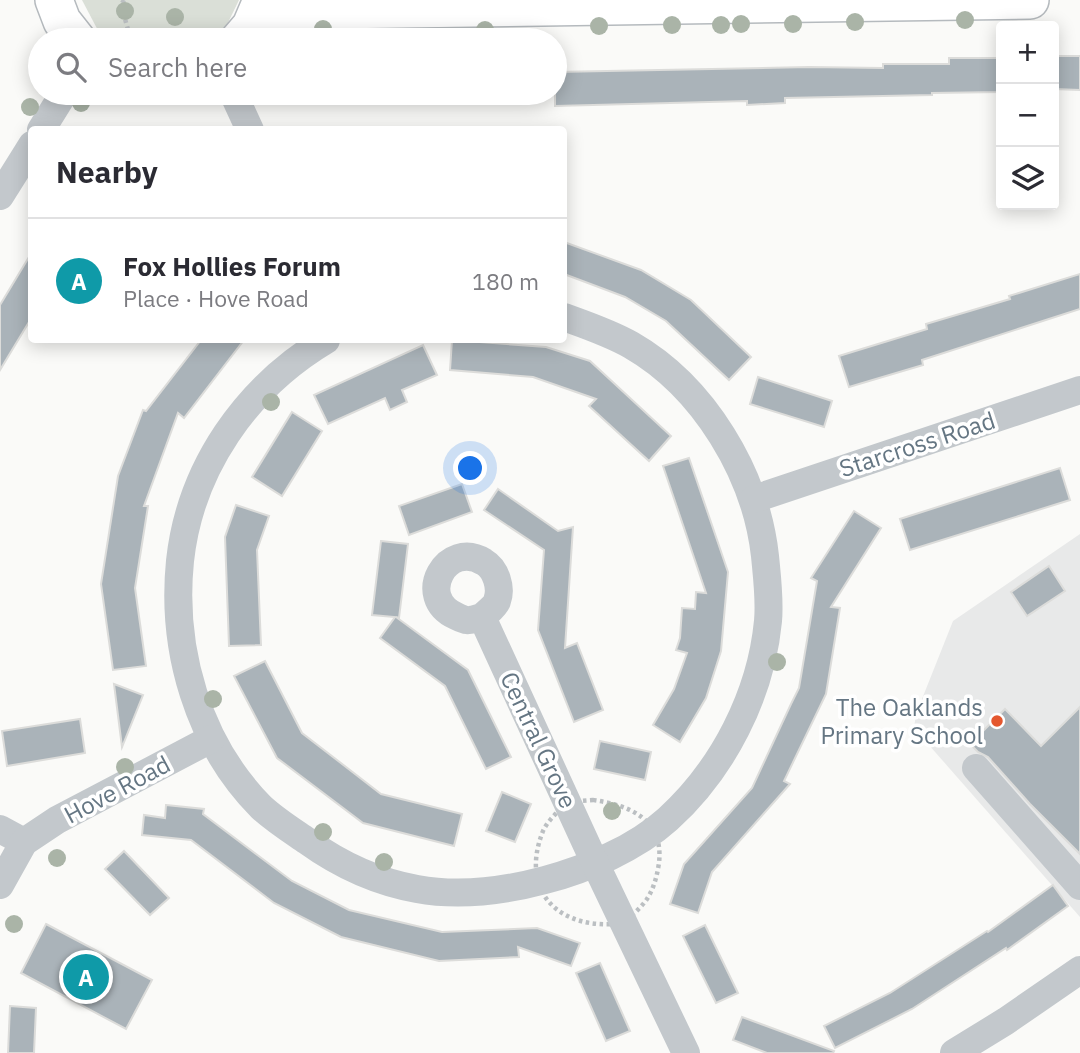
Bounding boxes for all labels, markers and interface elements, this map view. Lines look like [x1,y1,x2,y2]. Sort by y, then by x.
map controls [996,21,1059,210]
button: + [996,21,1059,84]
search box [28,28,567,105]
icon: search [52,48,90,86]
text: Search here [108,50,247,84]
button: − [996,84,1059,147]
button: layers [996,147,1059,210]
text: Nearby [56,152,158,191]
text: Fox Hollies Forum [123,249,341,283]
text: A [71,266,87,296]
text: 180 m [472,266,539,296]
text: Place · Hove Road [123,283,309,313]
street label: Starcross Road [835,404,999,484]
your location [453,451,487,485]
street label: Central Grove [493,667,585,813]
place label: The Oaklands Primary School [820,691,983,751]
marker: The Oaklands Primary School [989,713,1005,729]
street label: Hove Road [58,748,176,830]
pin: A [63,951,109,1003]

